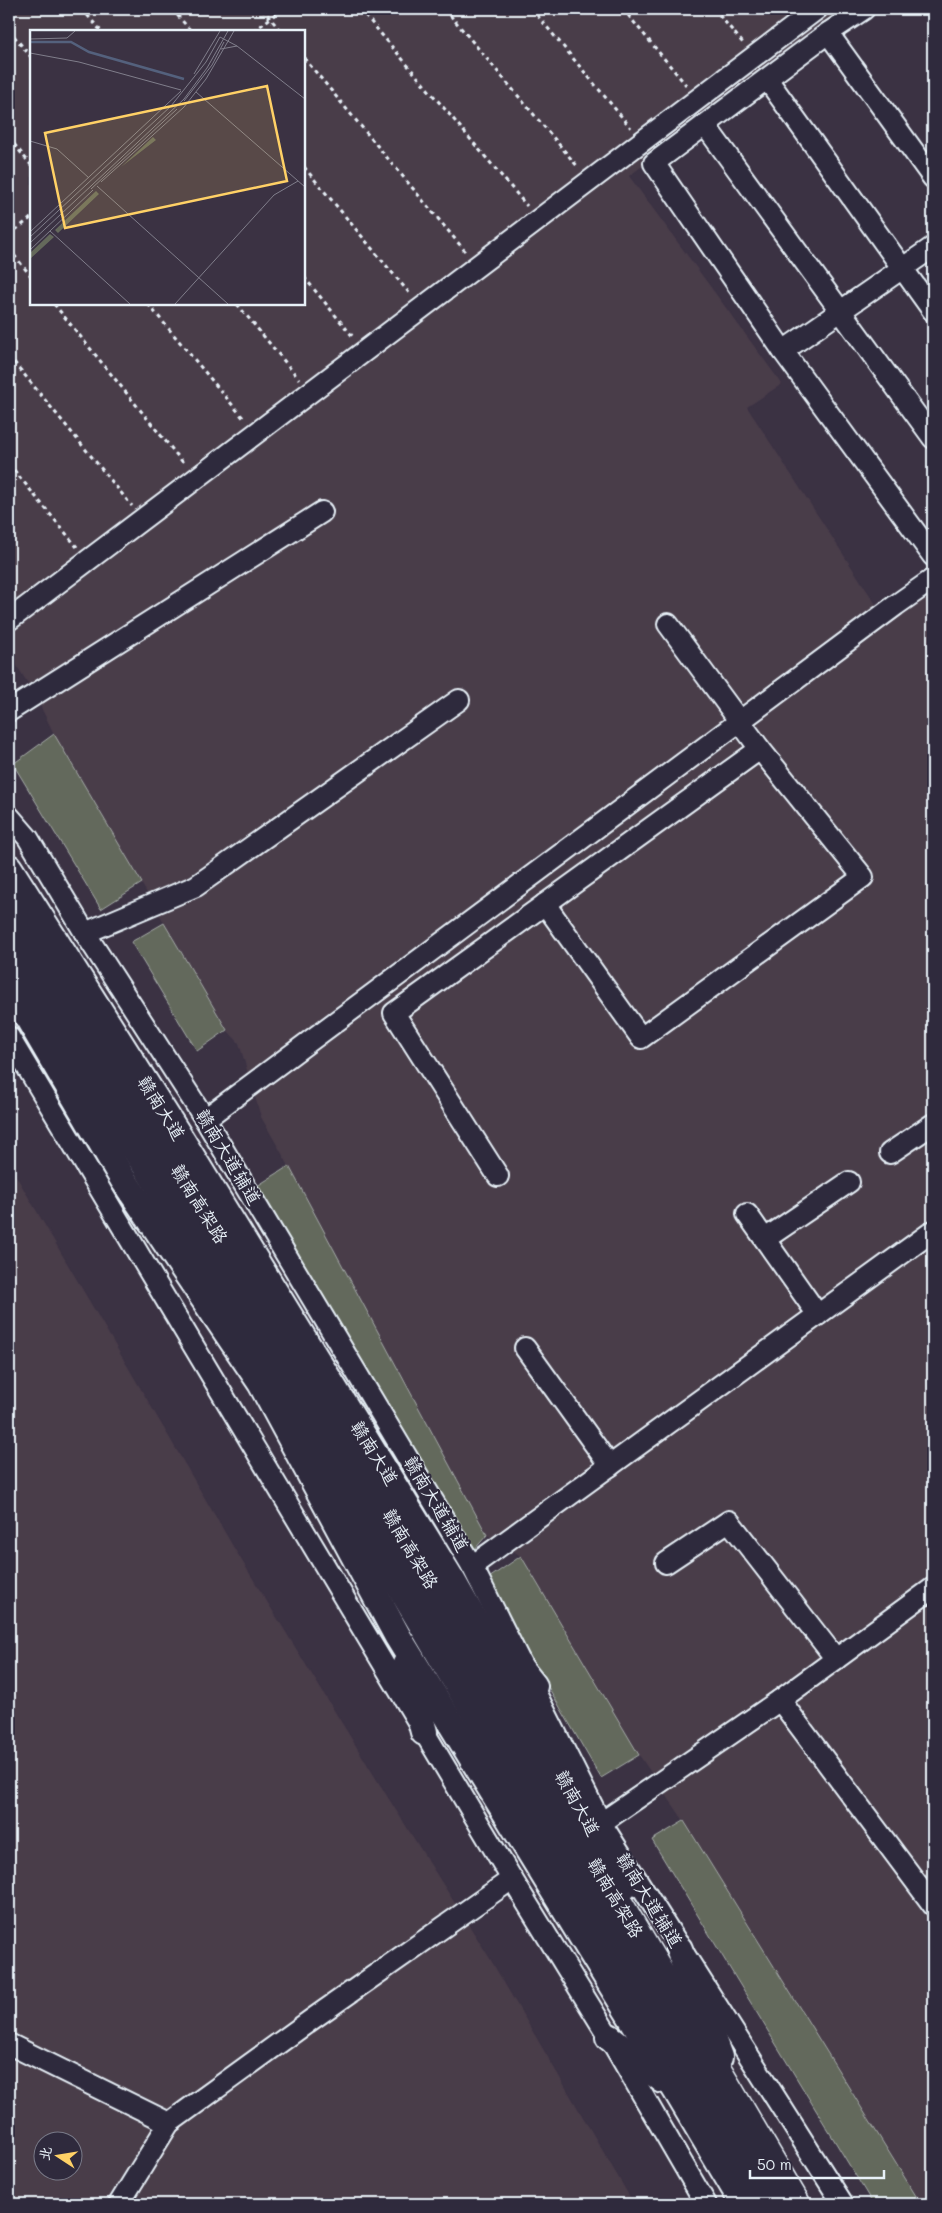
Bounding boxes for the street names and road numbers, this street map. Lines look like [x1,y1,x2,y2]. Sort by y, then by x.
street label: 赣南大道 [133,1071,191,1144]
street label: 赣南大道辅道 [191,1104,267,1209]
street label: 赣南高架路 [166,1159,234,1248]
street label: 赣南大道 [346,1416,404,1489]
street label: 赣南大道辅道 [399,1451,475,1556]
street label: 赣南高架路 [377,1504,444,1593]
street label: 赣南大道 [550,1765,606,1840]
street label: 赣南大道辅道 [611,1847,689,1952]
street label: 赣南高架路 [582,1853,649,1942]

